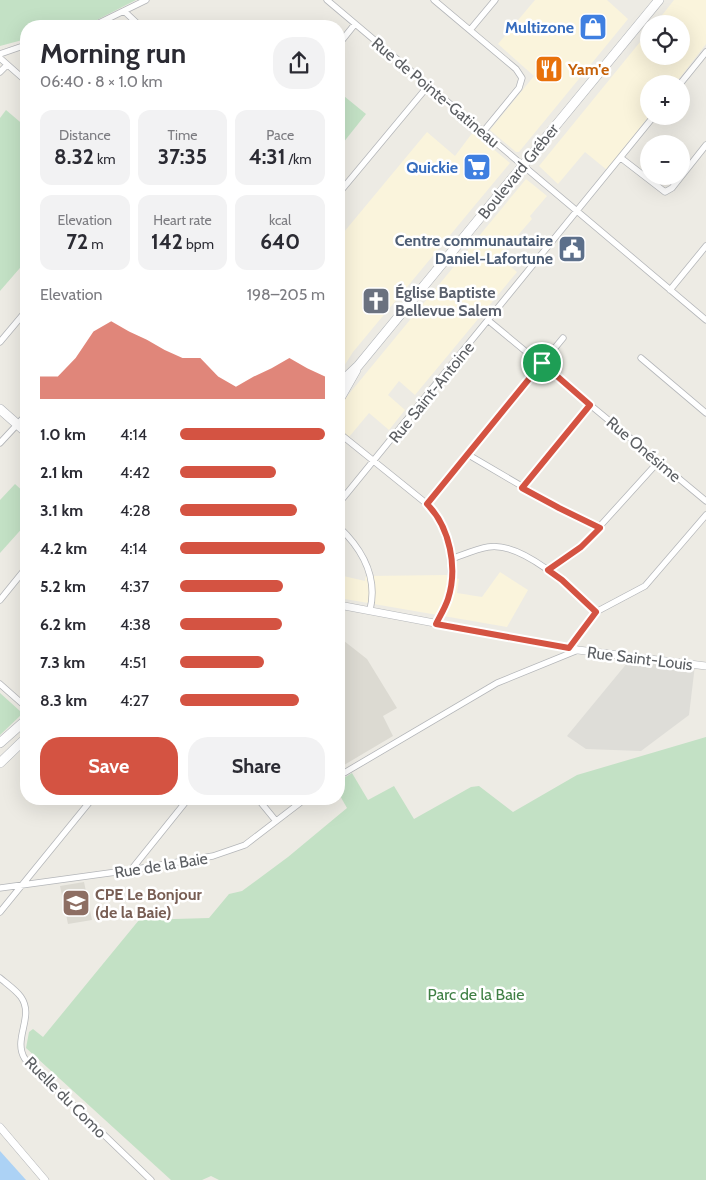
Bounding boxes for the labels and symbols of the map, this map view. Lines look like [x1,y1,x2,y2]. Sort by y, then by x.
shop icon: Multizone [578,12,608,42]
place label: Multizone [505,18,574,37]
street label: Rue de Pointe-Gatineau [368,33,503,151]
restaurant icon: Yam'e [534,54,564,84]
place label: Yam'e [567,60,609,79]
street label: Boulevard Gréber [474,119,563,223]
supermarket icon: Quickie [462,152,492,182]
place label: Quickie [406,158,458,177]
place label: Centre communautaire Daniel-Lafortune [395,231,553,268]
public building icon: Centre communautaire Daniel-Lafortune [557,234,587,264]
place label: Église Baptiste Bellevue Salem [395,283,502,320]
church icon: Église Baptiste Bellevue Salem [361,286,391,316]
street label: Rue Saint-Antoine [385,338,478,447]
pin [521,342,563,384]
street label: Rue Onésime [603,413,685,486]
street label: Rue Saint-Louis [586,643,694,674]
street label: Rue de la Baie [113,849,209,882]
place label: CPE Le Bonjour (de la Baie) [95,885,202,922]
school or university icon: CPE Le Bonjour (de la Baie) [61,888,91,918]
park label: Parc de la Baie [428,985,524,1004]
street label: Ruelle du Como [21,1053,110,1142]

